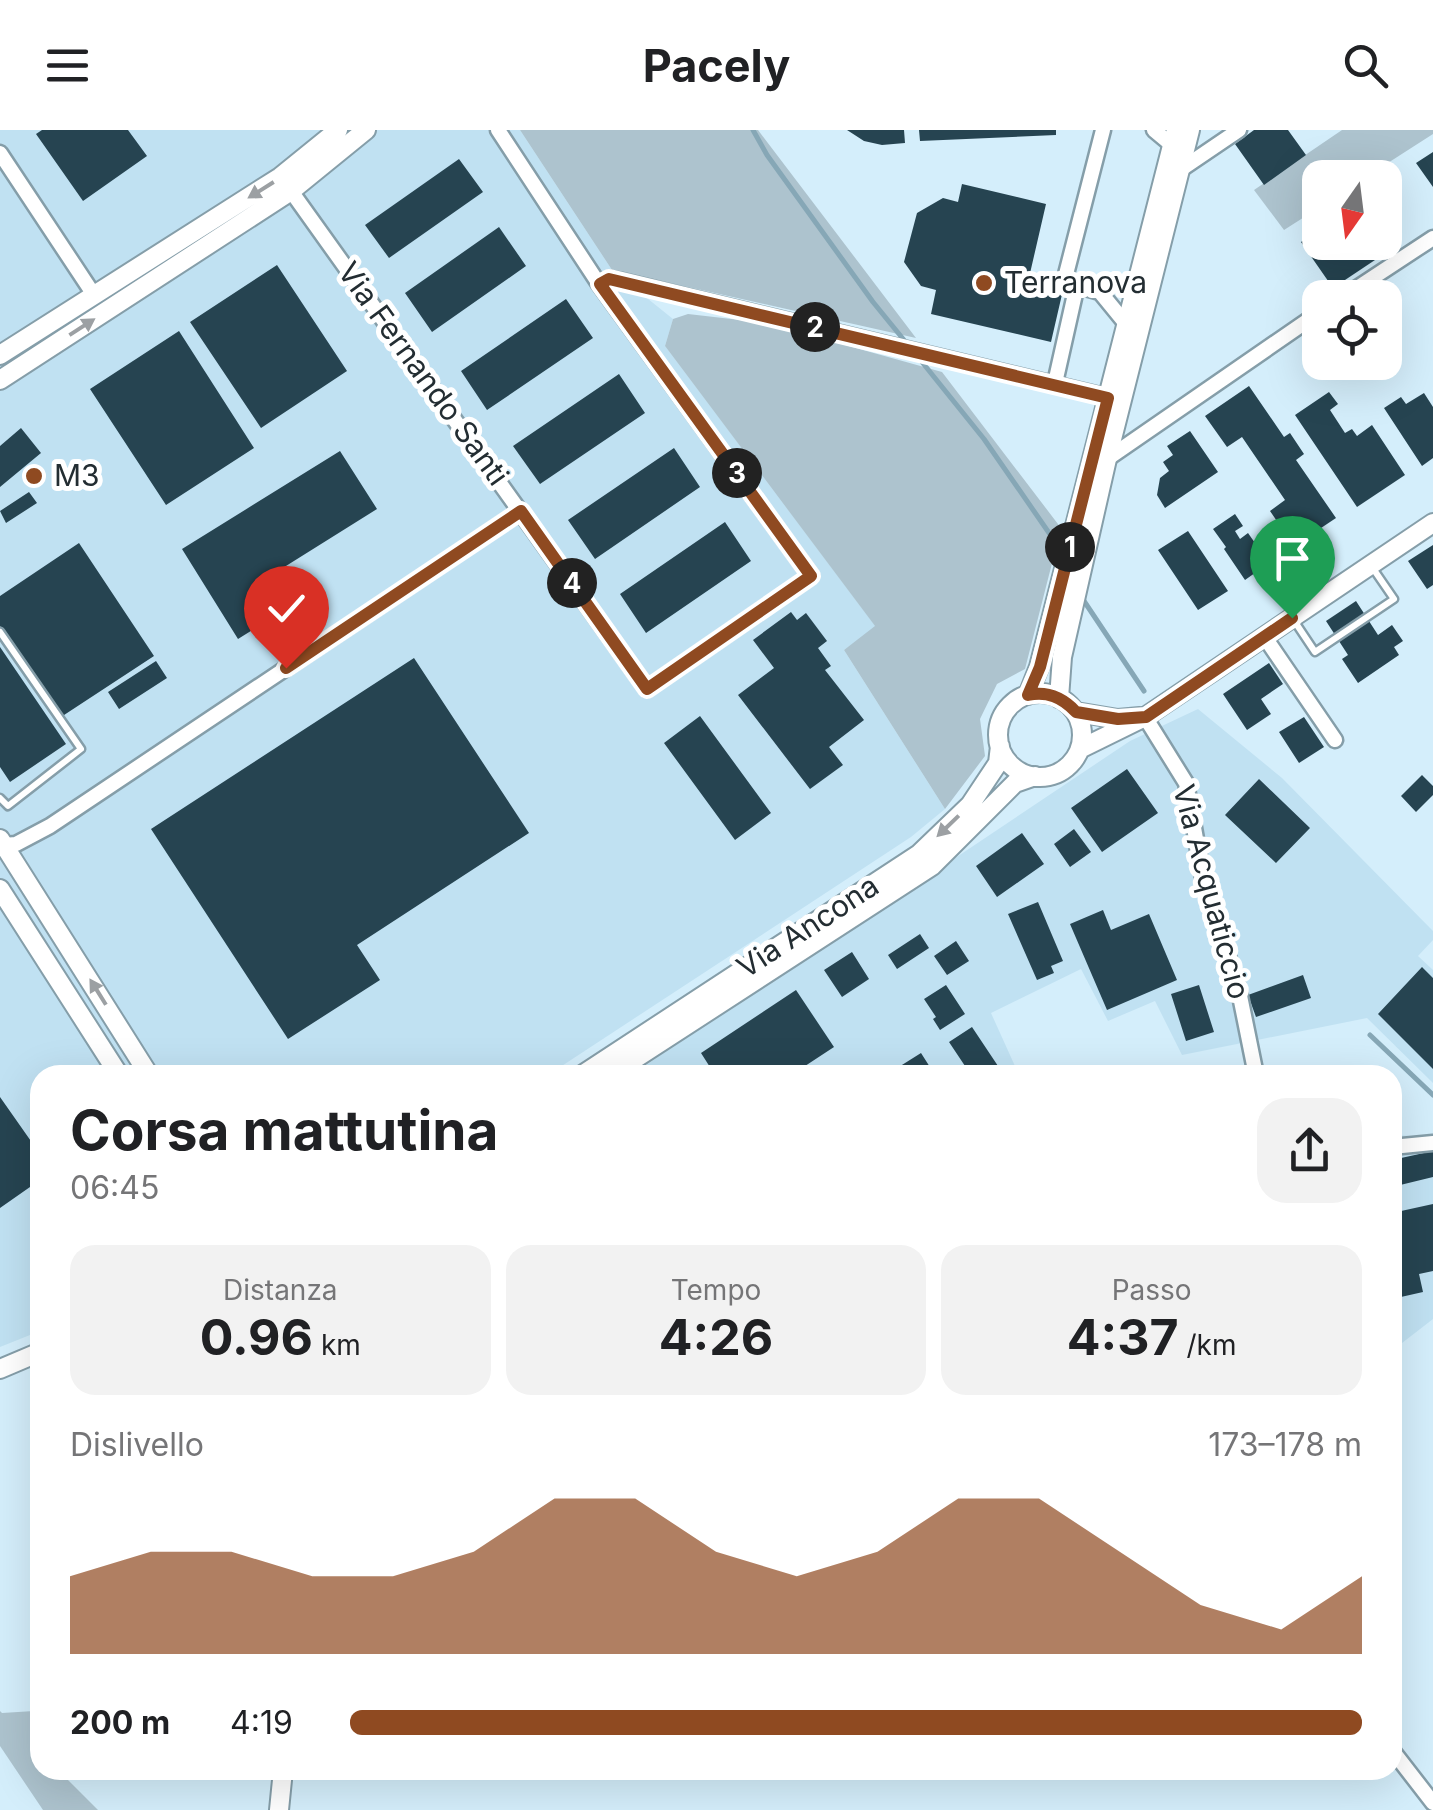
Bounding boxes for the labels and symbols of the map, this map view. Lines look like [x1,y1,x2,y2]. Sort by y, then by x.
north arrow [1302,160,1402,260]
one-way arrow [247,180,275,198]
street label: Via Fernando Santi [331,255,517,492]
place label: Terranova [1004,264,1147,300]
marker: Terranova [973,272,995,294]
pin: 2 [790,302,840,352]
one-way arrow [68,318,95,336]
pin: 3 [712,448,762,498]
place label: M3 [54,457,100,493]
marker: M3 [23,465,45,487]
pin [1250,516,1335,619]
pin: 1 [1045,522,1095,572]
pin: 4 [547,558,597,608]
pin [244,566,329,669]
street label: Via Acquaticcio [1166,781,1258,1003]
one-way arrow [937,814,961,837]
street label: Via Ancona [730,867,885,985]
one-way arrow [90,978,107,1006]

